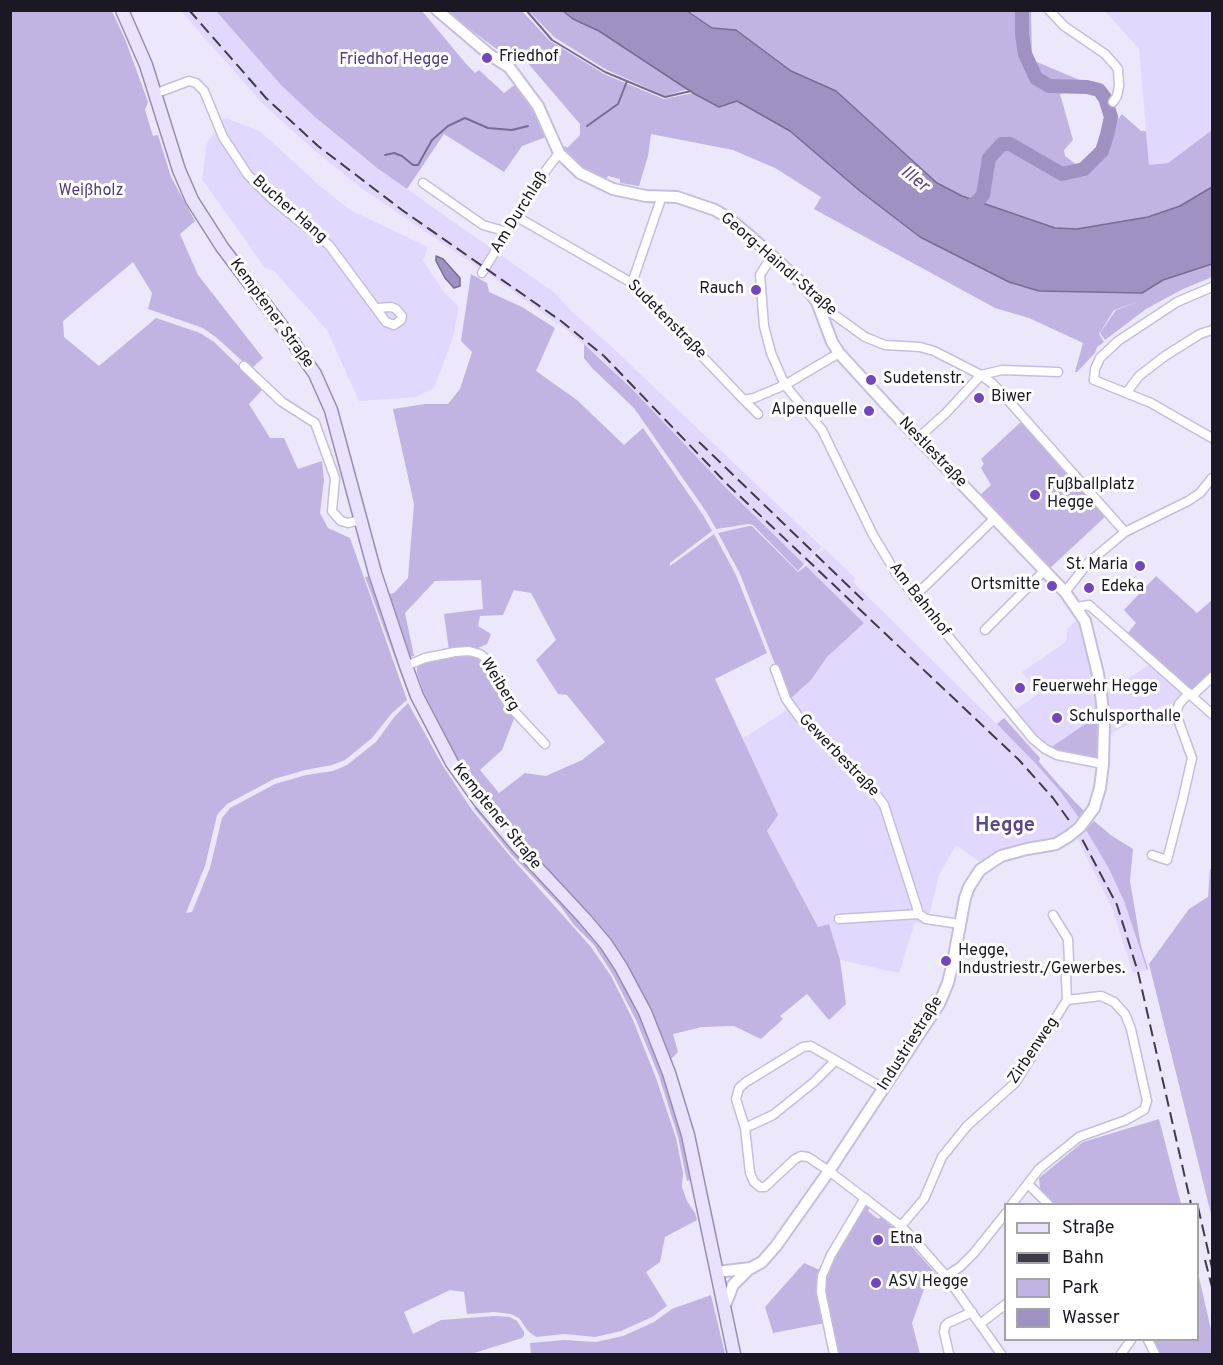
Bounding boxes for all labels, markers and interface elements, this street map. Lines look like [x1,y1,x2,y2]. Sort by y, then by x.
place label: Friedhof [499,48,558,68]
park label: Friedhof Hegge [339,51,449,71]
marker: Friedhof [480,51,494,65]
water label: Iller [895,162,933,198]
street label: Am Durchlaß [487,169,553,257]
street label: Bucher Hang [248,172,330,248]
park label: Weißholz [58,182,124,202]
street label: Georg-Haindl-Straße [716,209,840,321]
street label: Kemptener Straße [225,255,317,373]
street label: Sudetenstraße [622,276,710,364]
place label: Rauch [699,280,744,300]
marker: Rauch [749,283,763,297]
place label: Sudetenstr. [883,370,965,390]
marker: Sudetenstr. [864,373,878,387]
place label: Biwer [991,388,1032,408]
marker: Biwer [972,391,986,405]
place label: Alpenquelle [771,401,857,421]
marker: Alpenquelle [862,404,876,418]
street label: Nestlestraße [894,414,970,492]
place label: Fußballplatz Hegge [1047,476,1135,514]
marker: Fußballplatz Hegge [1028,488,1042,502]
place label: St. Maria [1066,556,1128,576]
street label: Am Bahnhof [884,559,954,641]
marker: St. Maria [1133,559,1147,573]
place label: Ortsmitte [970,576,1040,596]
place label: Edeka [1101,578,1144,598]
marker: Ortsmitte [1045,579,1059,593]
marker: Edeka [1082,581,1096,595]
street label: Weiberg [475,655,523,715]
place label: Feuerwehr Hegge [1032,678,1158,698]
marker: Feuerwehr Hegge [1013,681,1027,695]
place label: Schulsporthalle [1069,708,1181,728]
street label: Gewerbestraße [794,711,882,801]
marker: Schulsporthalle [1050,711,1064,725]
street label: Kemptener Straße [447,760,545,874]
district label: Hegge [975,815,1035,839]
place label: Hegge, Industriestr./Gewerbes. [958,942,1125,980]
marker: Hegge, Industriestr./Gewerbes. [939,954,953,968]
street label: Industriestraße [874,993,948,1095]
street label: Zirbenweg [1005,1014,1063,1088]
legend [1004,1203,1199,1341]
text: Straße [1062,1217,1114,1240]
place label: Etna [890,1230,922,1250]
marker: Etna [871,1233,885,1247]
text: Bahn [1062,1247,1104,1270]
place label: ASV Hegge [888,1273,968,1293]
marker: ASV Hegge [869,1276,883,1290]
text: Park [1062,1277,1099,1300]
text: Wasser [1062,1307,1120,1330]

